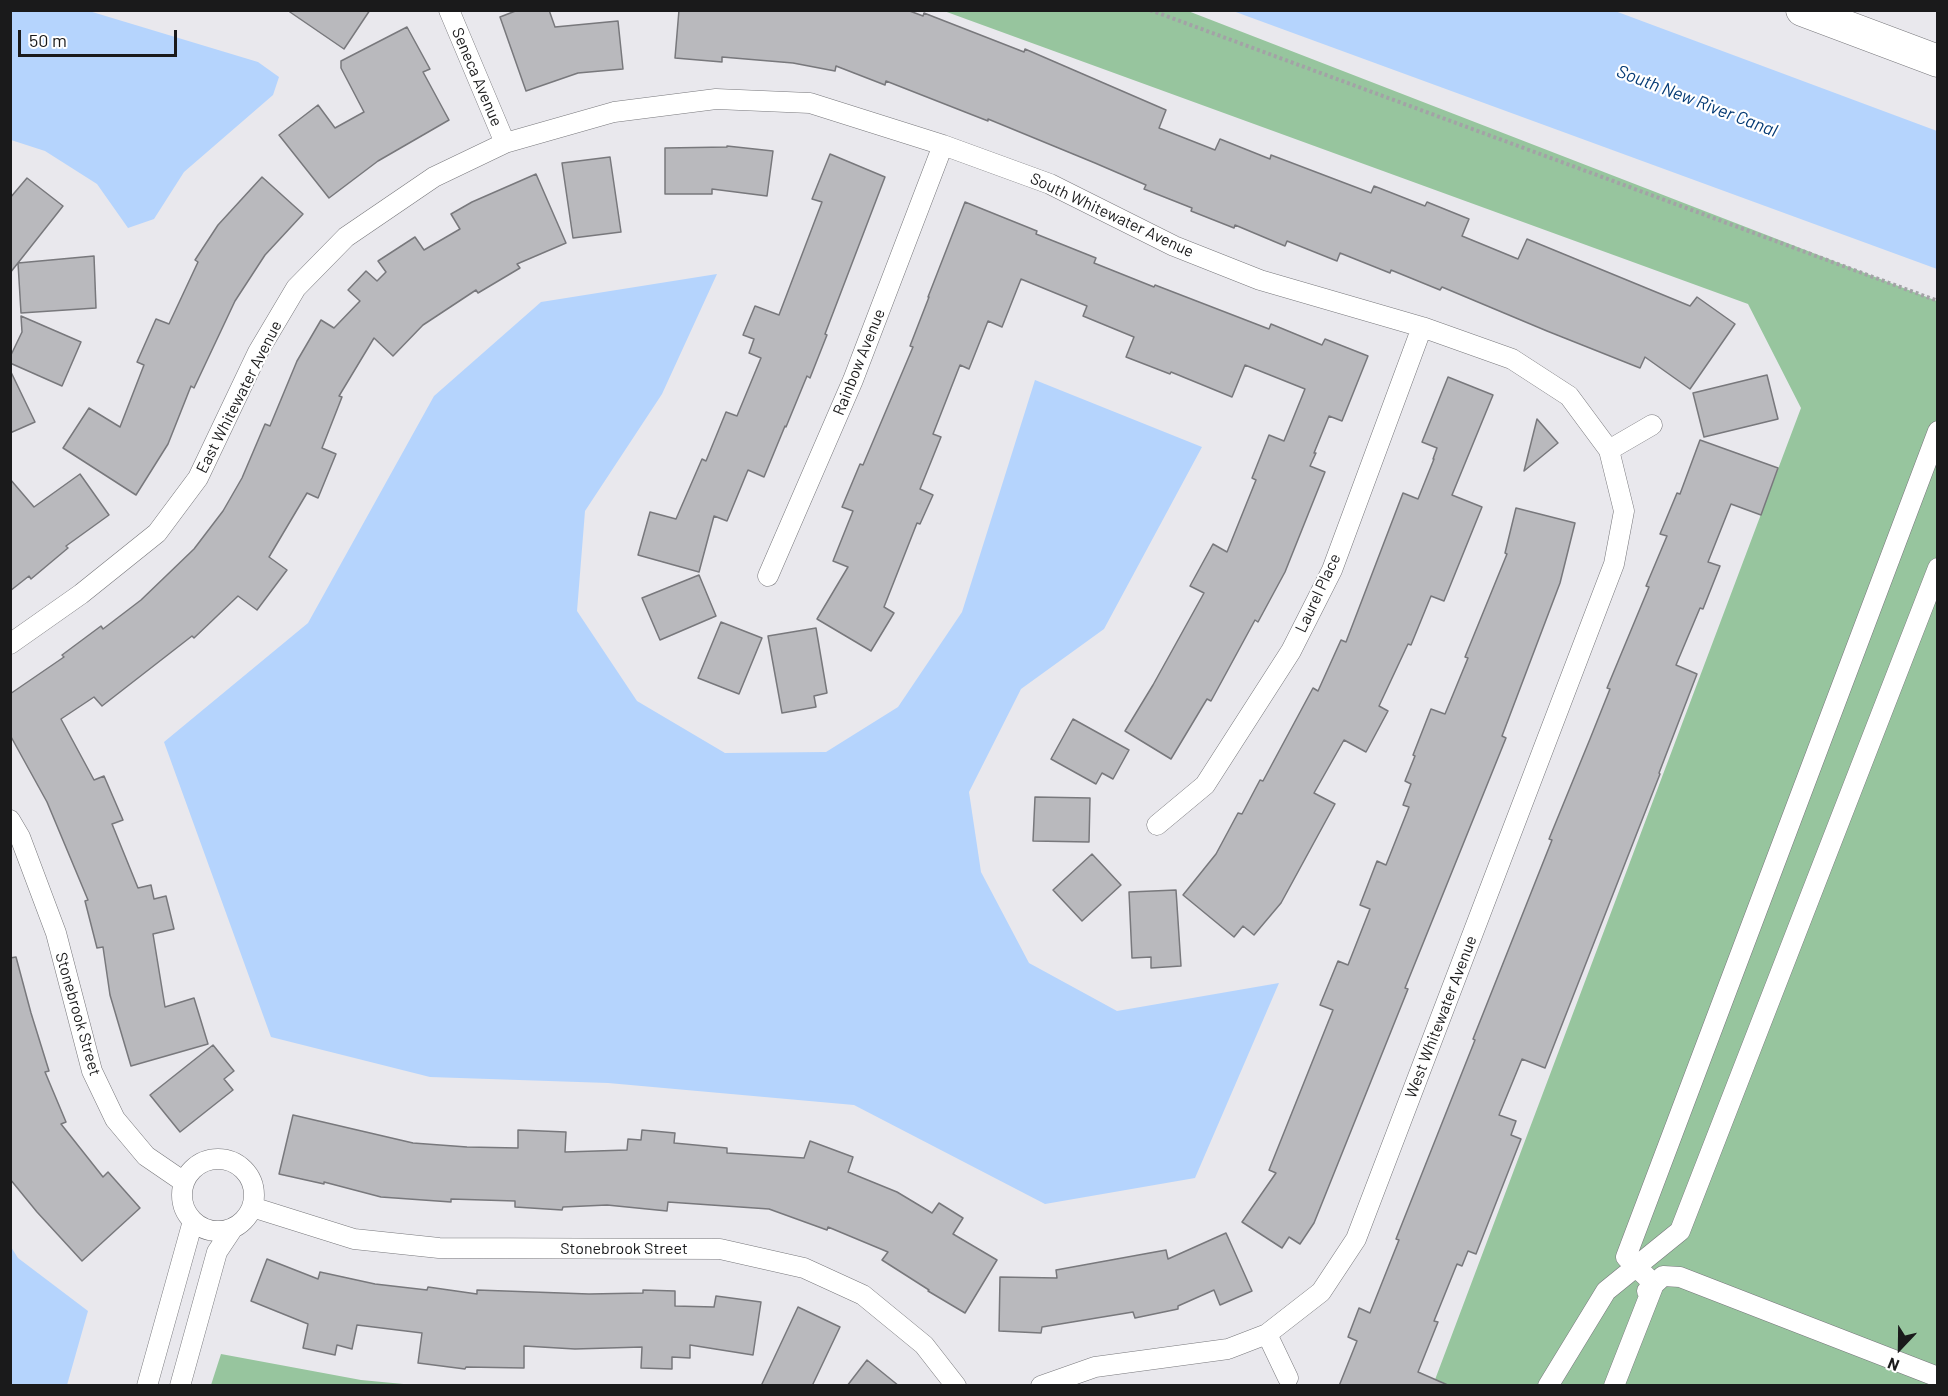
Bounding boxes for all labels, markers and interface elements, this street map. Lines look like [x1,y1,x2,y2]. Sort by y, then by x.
scale bar [21,18,180,56]
street label: Seneca Avenue [448,25,506,129]
text: 50 m [29,29,67,51]
water label: South New River Canal [1614,60,1780,142]
street label: South Whitewater Avenue [1027,169,1197,261]
street label: Rainbow Avenue [829,306,889,418]
street label: East Whitewater Avenue [192,317,286,477]
street label: Laurel Place [1291,550,1345,636]
street label: West Whitewater Avenue [1401,933,1481,1101]
street label: Stonebrook Street [51,950,105,1078]
street label: Stonebrook Street [560,1239,688,1259]
north arrow [1870,1318,1930,1378]
text: N [1885,1354,1902,1376]

